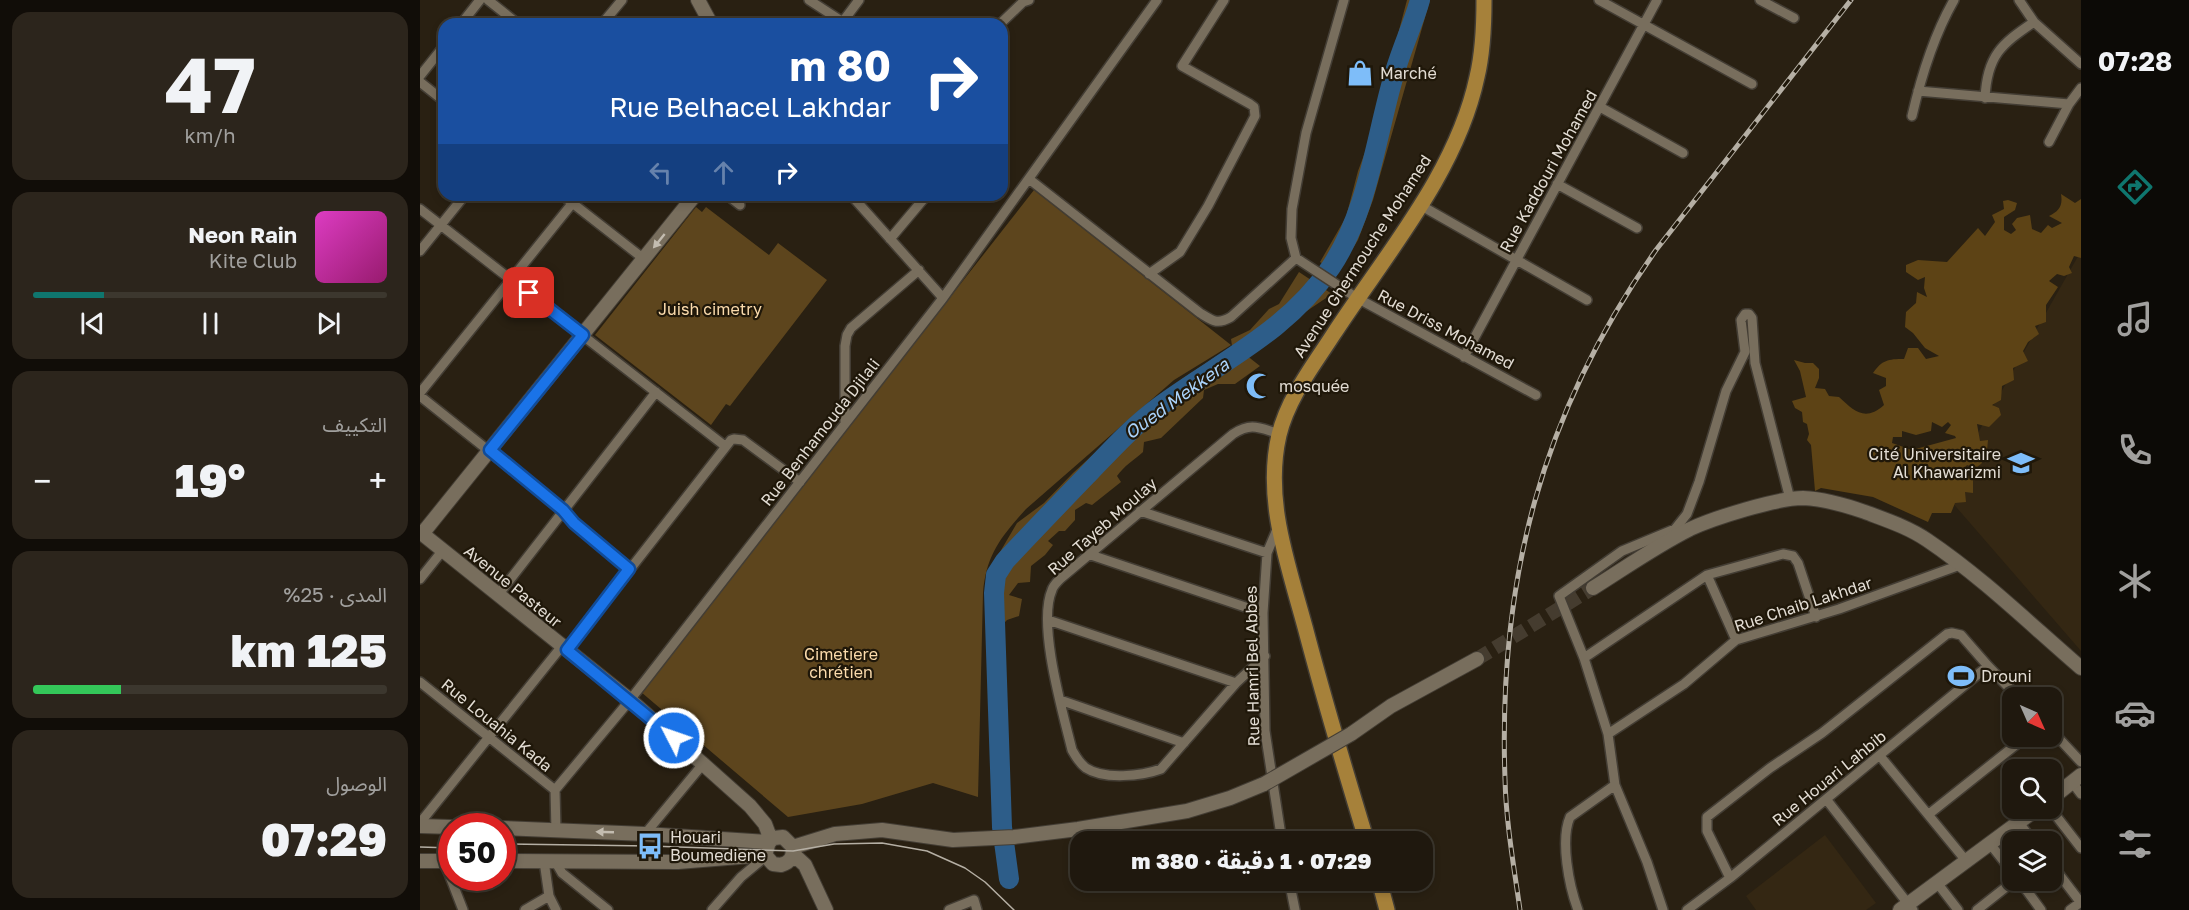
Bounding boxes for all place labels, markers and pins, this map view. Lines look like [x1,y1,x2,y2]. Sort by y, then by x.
shop icon: Marché [1345,58,1375,88]
place label: Marché [1380,63,1437,83]
pin [503,267,554,318]
mosque icon: mosquée [1244,371,1274,401]
place label: mosquée [1279,376,1349,396]
place label: Cité Universitaire Al Khawarizmi [1868,444,2001,482]
school or university icon: Cité Universitaire Al Khawarizmi [2006,448,2036,478]
sports icon: Drouni [1946,661,1976,691]
place label: Drouni [1981,666,2032,686]
place label: Houari Boumediene [670,827,766,865]
bus stop icon: Houari Boumediene [635,831,665,861]

